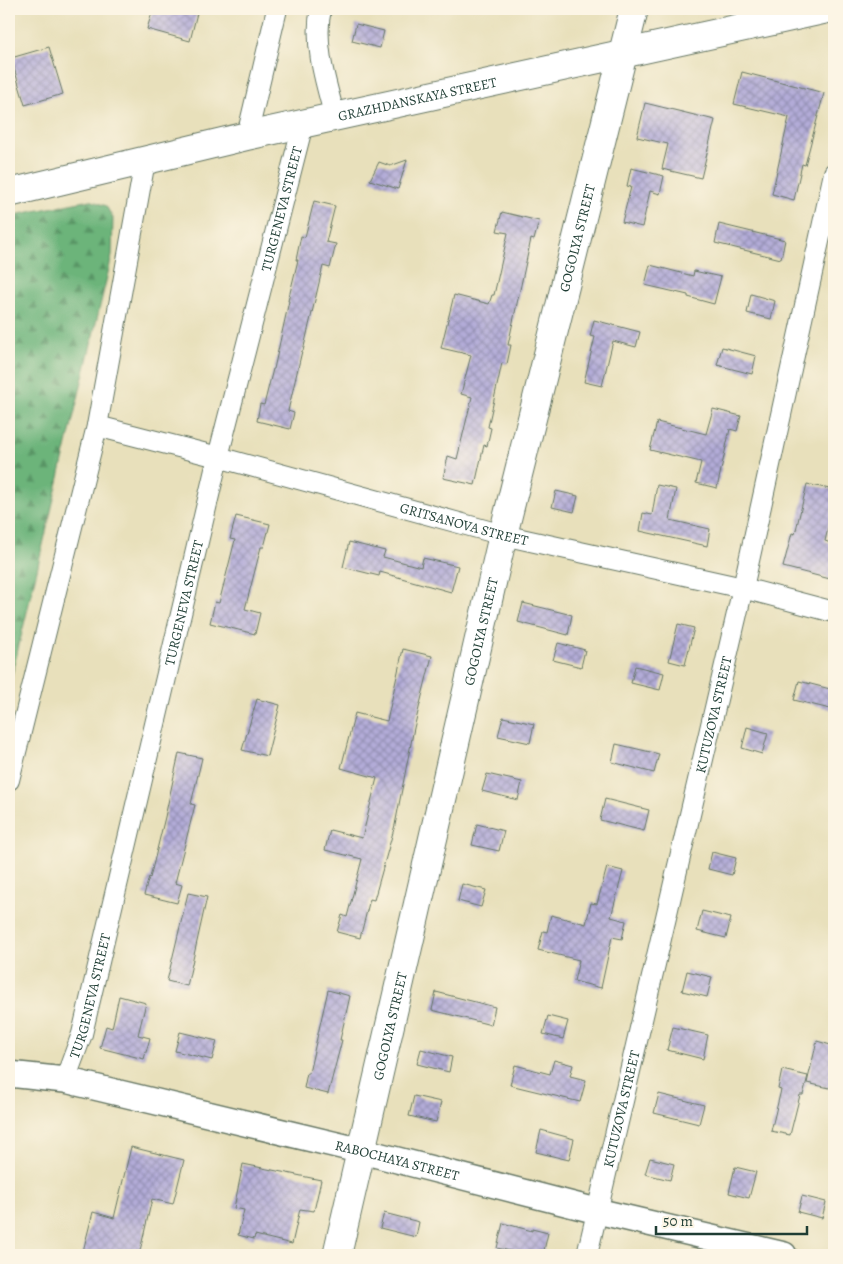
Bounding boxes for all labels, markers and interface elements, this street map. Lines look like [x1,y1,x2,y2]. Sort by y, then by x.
street label: GRAZHDANSKAYA STREET [336,72,499,125]
street label: TURGENEVA STREET [256,144,307,273]
street label: GOGOLYA STREET [554,182,600,294]
street label: GRITSANOVA STREET [398,498,530,550]
street label: TURGENEVA STREET [160,538,208,668]
street label: GOGOLYA STREET [459,575,503,687]
street label: KUTUZOVA STREET [691,654,736,775]
street label: TURGENEVA STREET [64,931,115,1061]
street label: GOGOLYA STREET [368,970,412,1082]
street label: KUTUZOVA STREET [598,1048,644,1169]
street label: RABOCHAYA STREET [333,1135,462,1185]
scale bar [656,1204,807,1236]
text: 50 m [663,1211,693,1231]

